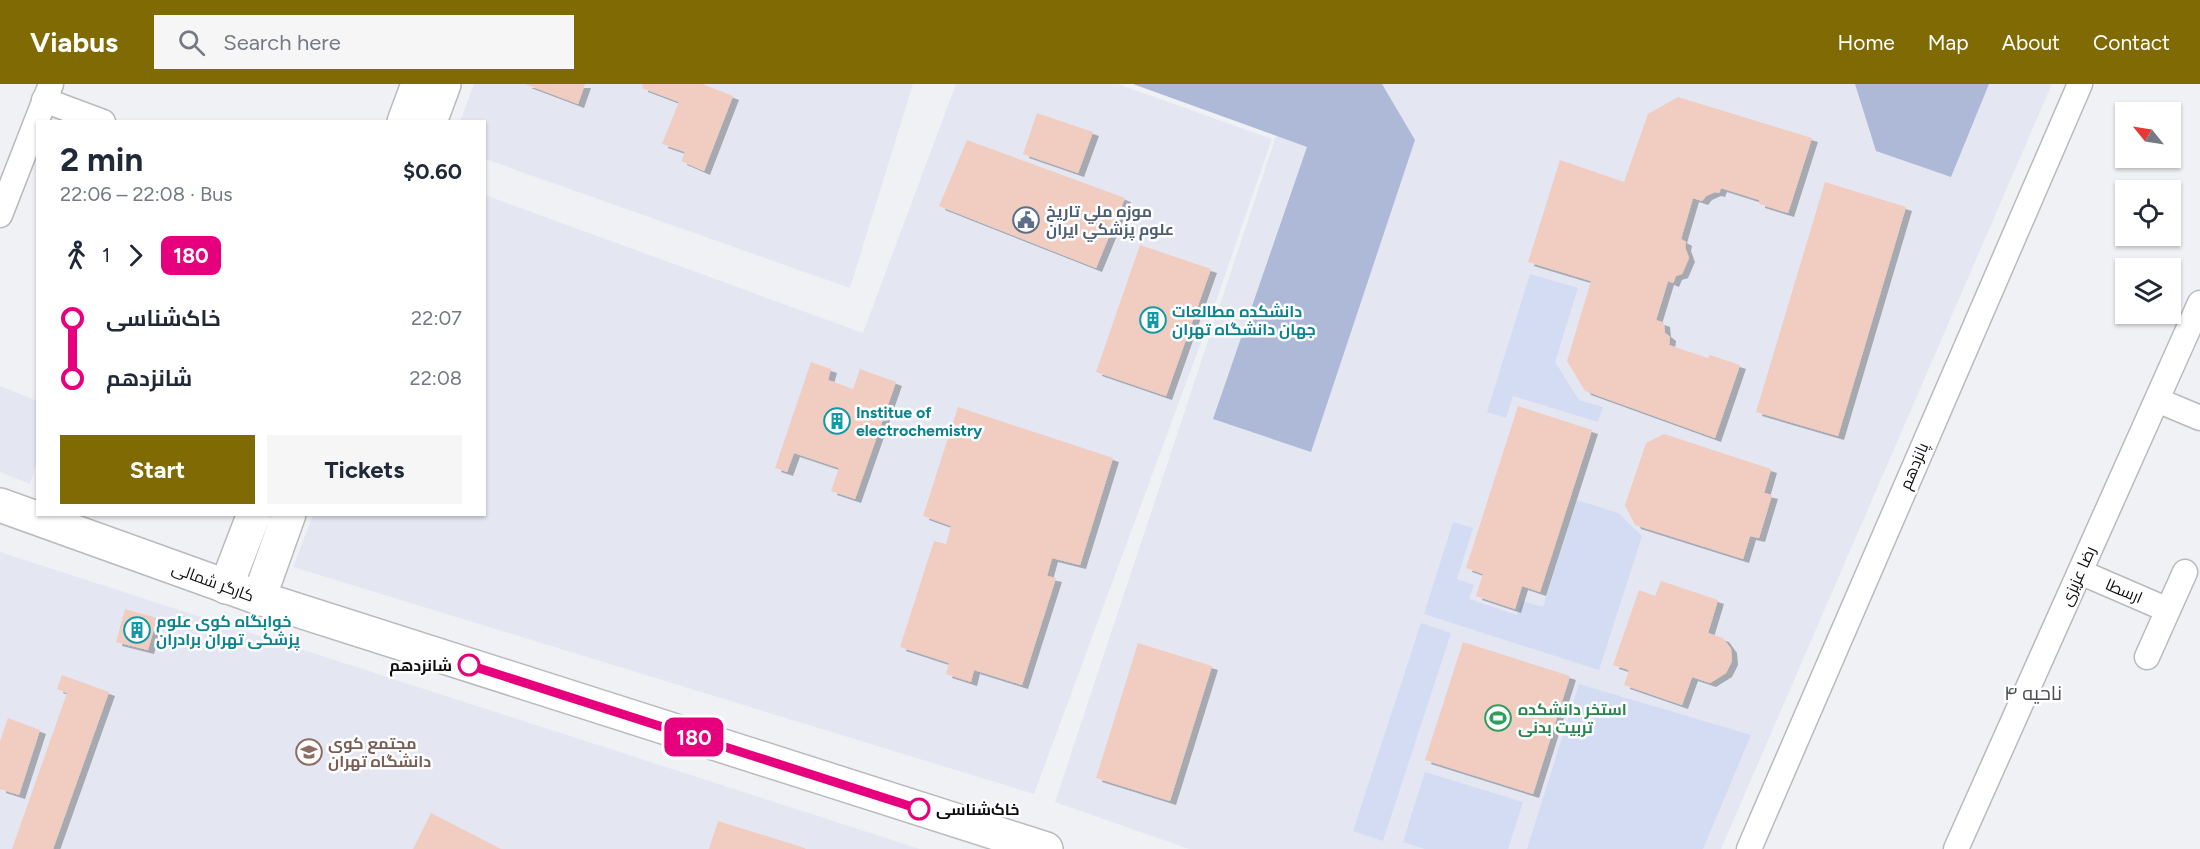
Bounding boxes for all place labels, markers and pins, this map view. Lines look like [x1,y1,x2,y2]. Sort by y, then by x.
place label: موزه ملي تاريخ علوم پزشكي ايران [1046,202,1174,242]
public building icon: موزه ملي تاريخ علوم پزشكي ايران [1011,205,1041,235]
place label: دانشکده مطالعات جهان دانشگاه تهران [1172,302,1316,339]
building icon: دانشکده مطالعات جهان دانشگاه تهران [1138,305,1168,335]
place label: Institue of electrochemistry [856,403,983,440]
building icon: Institue of electrochemistry [822,406,852,436]
place label: خوابگاه کوی علوم پزشکی تهران برادران [156,612,300,651]
building icon: خوابگاه کوی علوم پزشکی تهران برادران [122,615,152,645]
marker: شانزدهم [458,654,480,676]
place label: شانزدهم [389,656,452,677]
place label: استخر دانشکده تربیت بدنی [1518,700,1627,737]
sports icon: استخر دانشکده تربیت بدنی [1483,703,1513,733]
place label: مجتمع کوی دانشگاه تهران [328,734,431,771]
school or university icon: مجتمع کوی دانشگاه تهران [294,737,324,767]
marker: خاک‌شناسی [908,798,930,820]
place label: خاک‌شناسی [936,800,1019,819]

